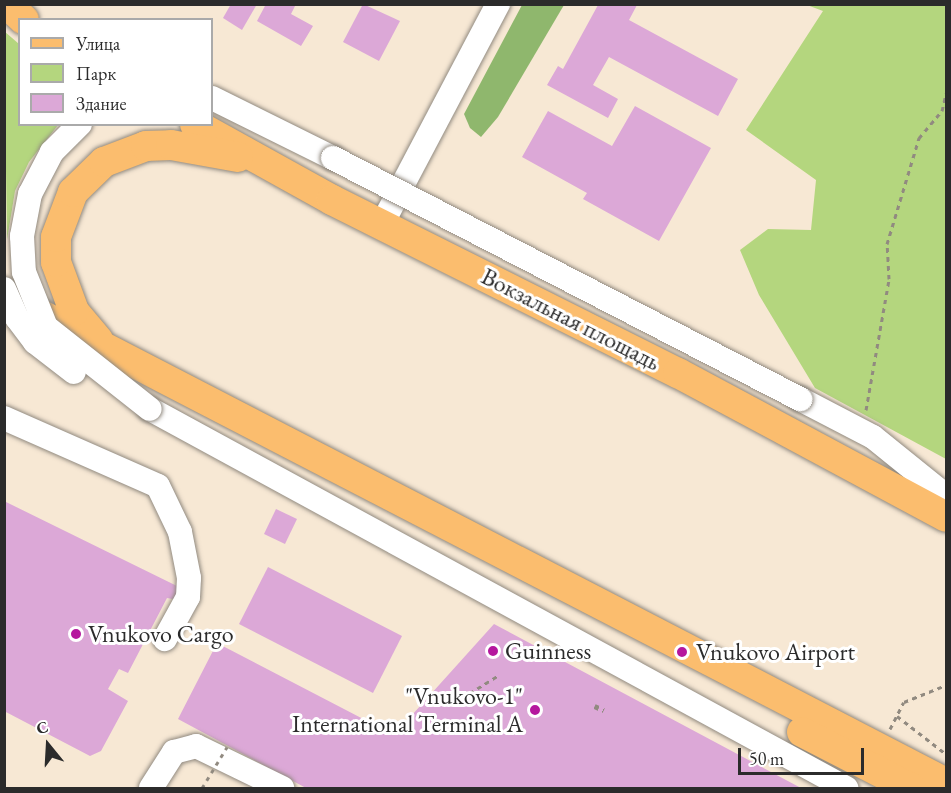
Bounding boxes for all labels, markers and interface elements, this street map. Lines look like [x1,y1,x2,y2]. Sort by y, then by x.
legend [18,18,213,126]
text: Улица [76,32,120,55]
text: Парк [76,62,116,85]
text: Здание [76,92,126,115]
street label: Вокзальная площадь [477,262,665,376]
place label: Vnukovo Cargo [88,620,234,648]
marker: Vnukovo Cargo [69,627,83,641]
place label: Guinness [505,637,591,665]
place label: Vnukovo Airport [696,638,855,666]
marker: Vnukovo Airport [673,643,691,661]
marker: Guinness [486,644,500,658]
place label: "Vnukovo-1" International Terminal A [292,682,523,738]
marker: "Vnukovo-1" International Terminal A [528,703,542,717]
north arrow [18,715,78,775]
text: С [34,716,51,739]
scale bar [741,736,867,774]
text: 50 m [749,747,784,770]

